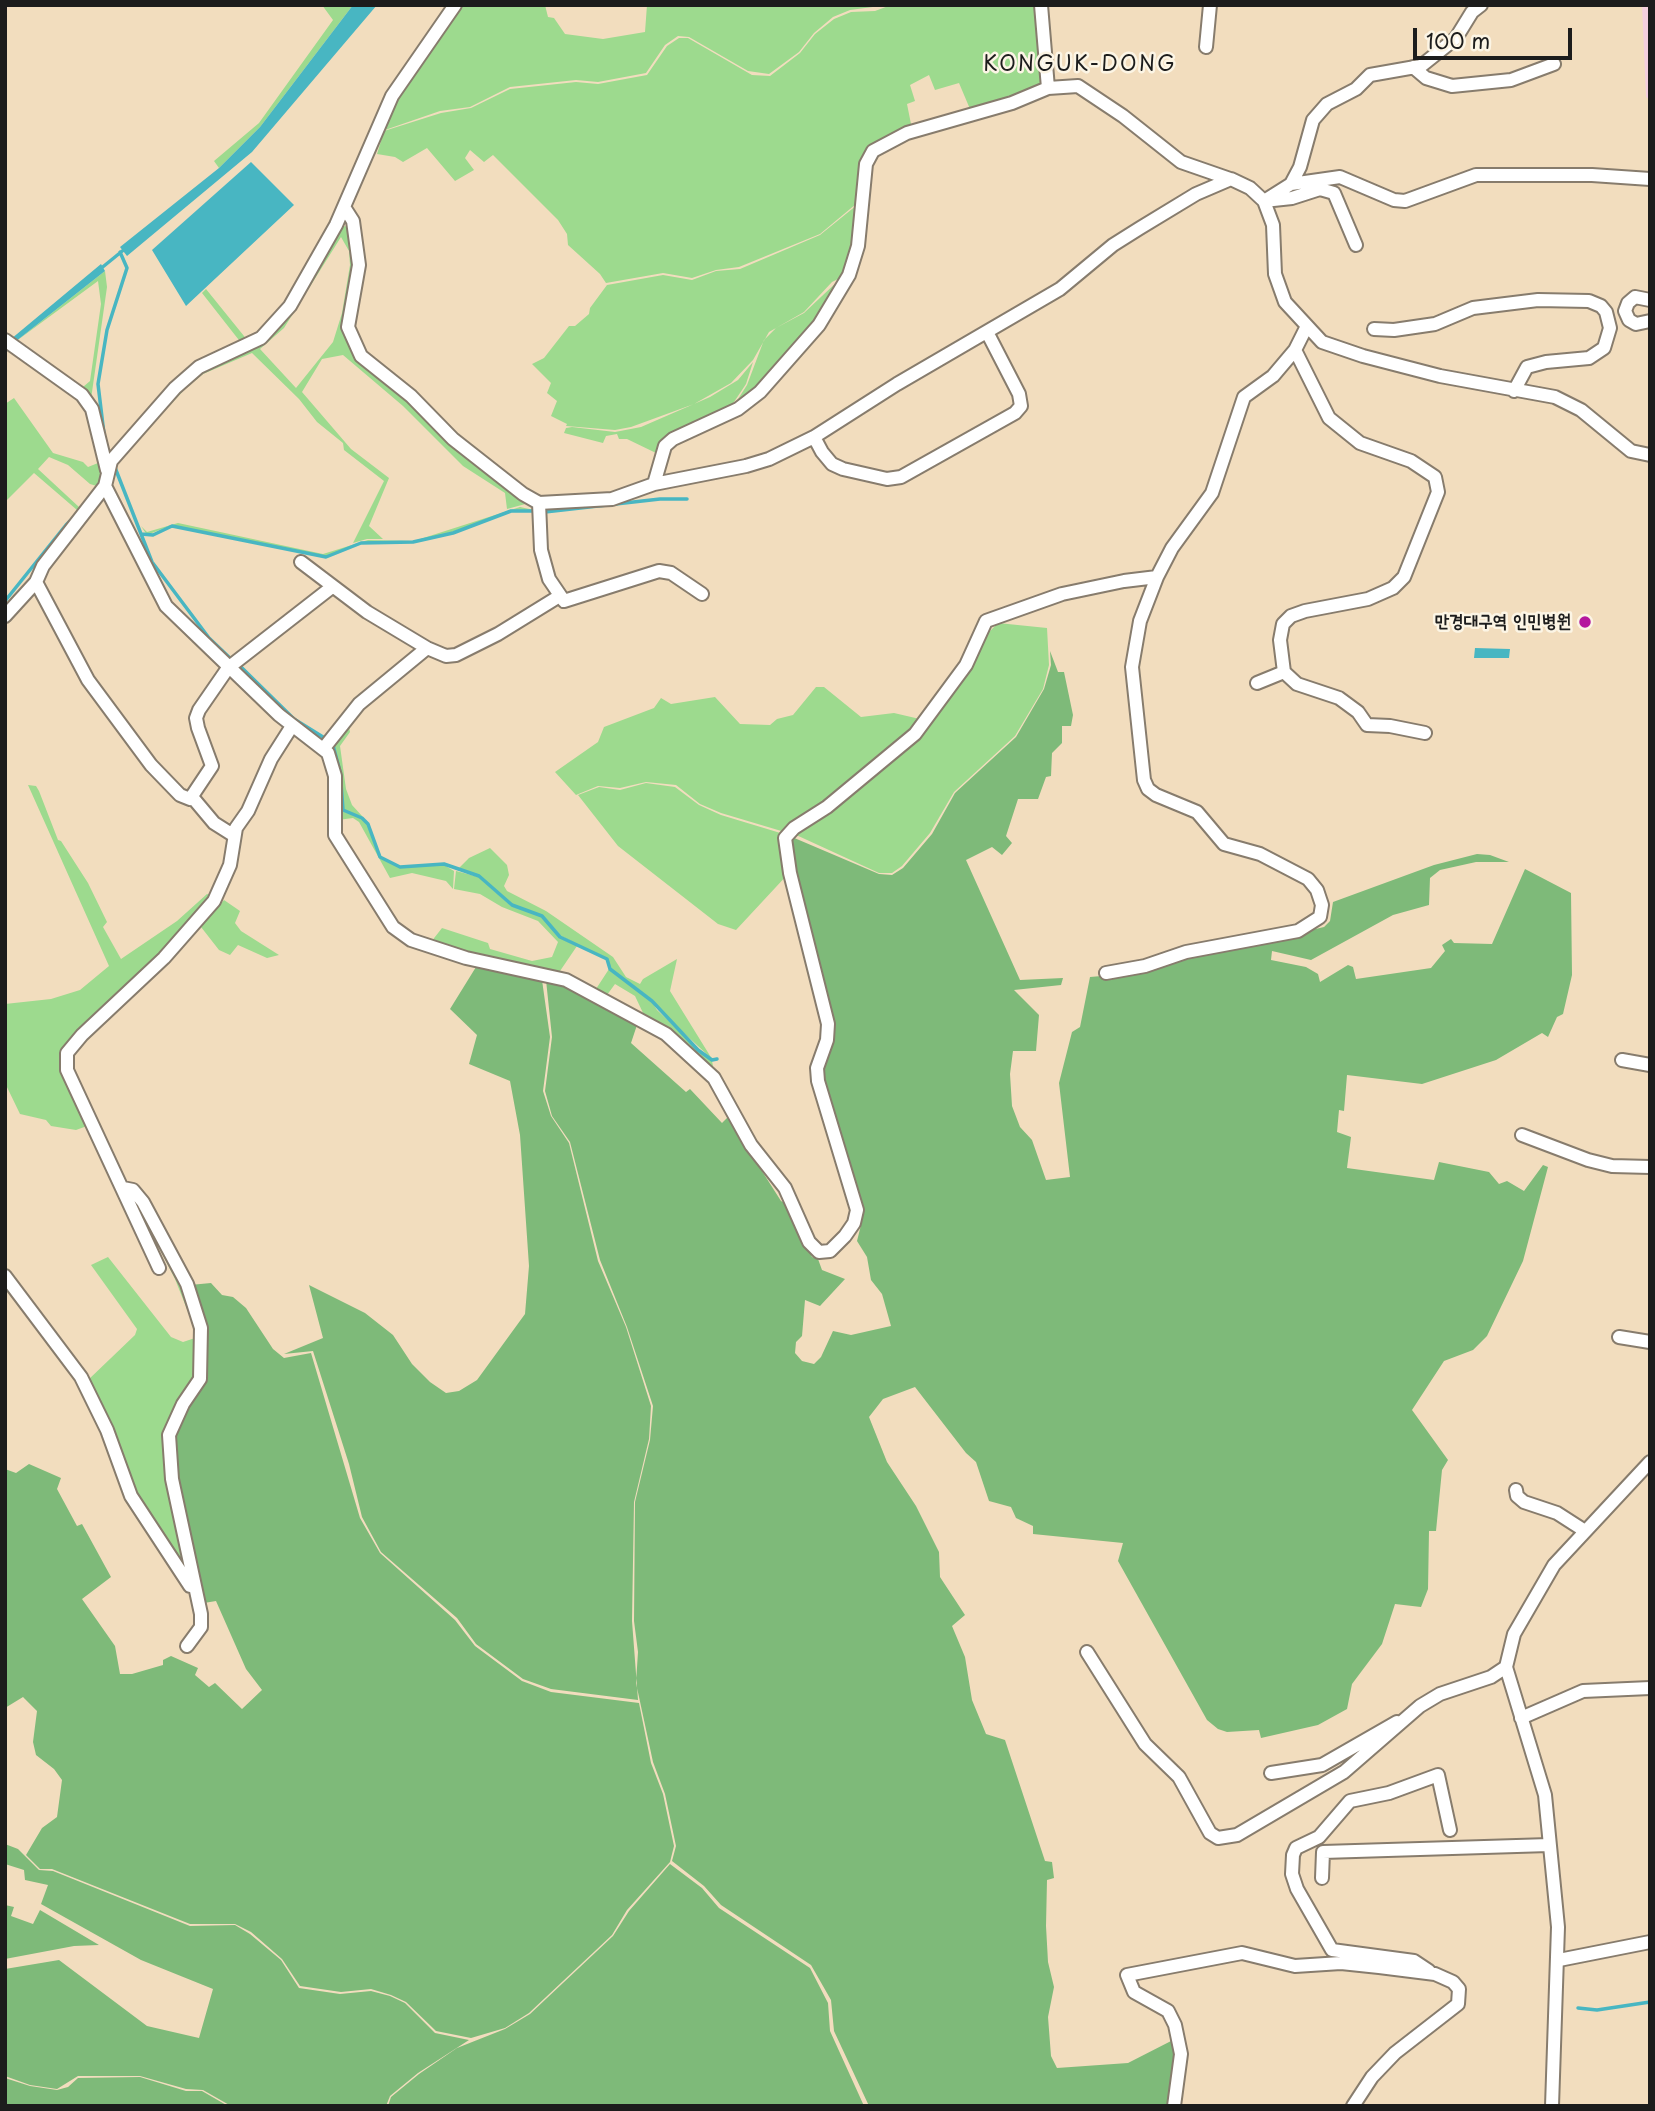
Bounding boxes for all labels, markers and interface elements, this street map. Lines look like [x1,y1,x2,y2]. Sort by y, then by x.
scale bar [1417,14,1576,58]
text: 100 m [1426,24,1490,56]
district label: KONGUK-DONG [985,52,1175,78]
place label: 만경대구역 인민병원 [1435,611,1571,633]
marker: 만경대구역 인민병원 [1577,614,1593,630]

